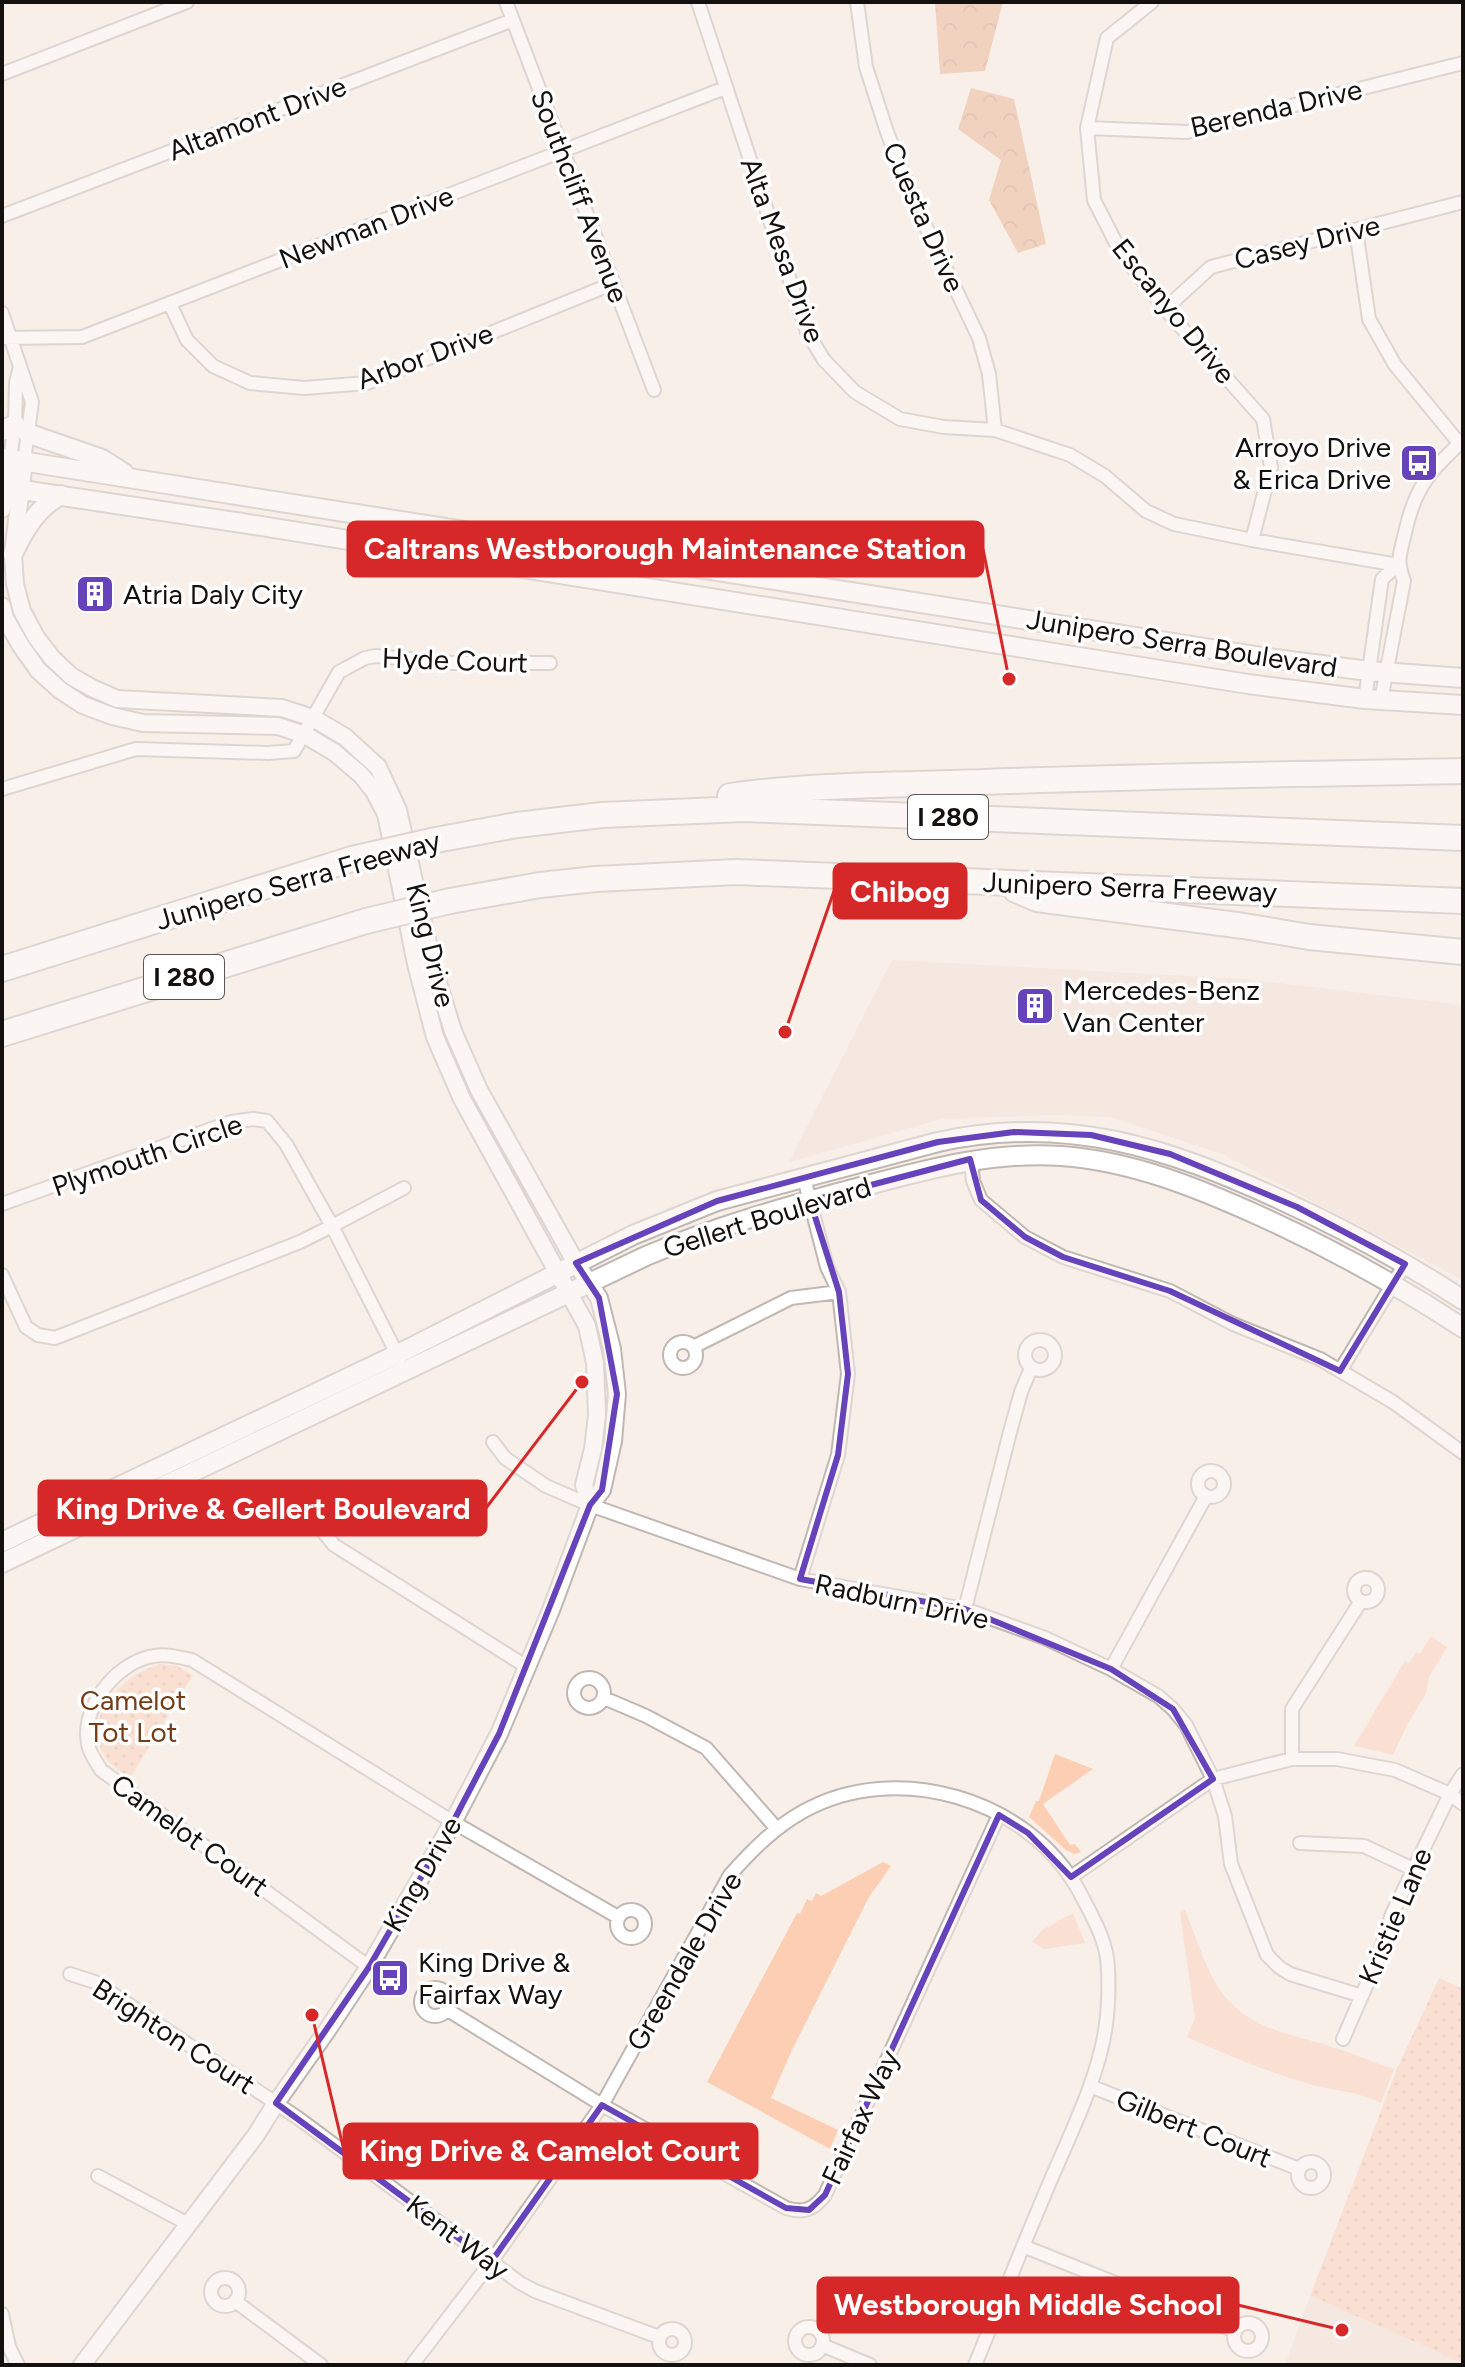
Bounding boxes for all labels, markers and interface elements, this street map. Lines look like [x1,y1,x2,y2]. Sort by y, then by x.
street label: Altamont Drive [163,68,351,168]
street label: Berenda Drive [1187,72,1365,144]
street label: Southcliff Avenue [524,85,636,307]
street label: Cuesta Drive [876,137,972,297]
street label: Alta Mesa Drive [734,153,832,347]
street label: Newman Drive [274,178,458,276]
street label: Casey Drive [1231,208,1383,276]
street label: Escanyo Drive [1105,232,1243,390]
street label: Arbor Drive [352,316,498,396]
place label: Arroyo Drive & Erica Drive [1232,430,1391,496]
bus stop icon: Arroyo Drive & Erica Drive [1398,442,1440,484]
callout: Caltrans Westborough Maintenance Station [348,522,983,576]
text: Caltrans Westborough Maintenance Station [364,530,966,567]
building icon: Atria Daly City [74,573,116,615]
place label: Atria Daly City [123,577,303,611]
street label: Junipero Serra Boulevard [1024,602,1340,684]
street label: Hyde Court [381,640,529,680]
road number: I 280 [908,795,988,839]
street label: Junipero Serra Freeway [152,823,444,937]
callout: Chibog [834,864,966,918]
street label: Junipero Serra Freeway [982,865,1278,909]
text: Chibog [850,873,950,910]
street label: King Drive [399,879,463,1011]
road number: I 280 [144,955,224,999]
place label: Mercedes-Benz Van Center [1063,973,1260,1039]
building icon: Mercedes-Benz Van Center [1014,985,1056,1027]
street label: Plymouth Circle [48,1107,246,1203]
street label: Gellert Boulevard [659,1169,875,1265]
callout: King Drive & Gellert Boulevard [39,1481,486,1535]
text: King Drive & Gellert Boulevard [55,1490,471,1527]
street label: Radburn Drive [812,1566,992,1636]
park label: Camelot Tot Lot [80,1683,186,1749]
street label: Camelot Court [105,1767,275,1903]
street label: King Drive [375,1810,469,1938]
street label: Kristie Lane [1351,1843,1439,1989]
street label: Greendale Drive [619,1866,749,2056]
place label: King Drive & Fairfax Way [418,1945,570,2011]
bus stop icon: King Drive & Fairfax Way [369,1957,411,1999]
street label: Brighton Court [87,1971,261,2101]
street label: Fairfax Way [814,2044,906,2190]
street label: Gilbert Court [1111,2081,1277,2175]
callout: King Drive & Camelot Court [344,2124,757,2178]
text: King Drive & Camelot Court [360,2132,740,2169]
street label: Kent Way [400,2187,516,2287]
callout: Westborough Middle School [818,2278,1238,2332]
text: Westborough Middle School [834,2286,1222,2323]

